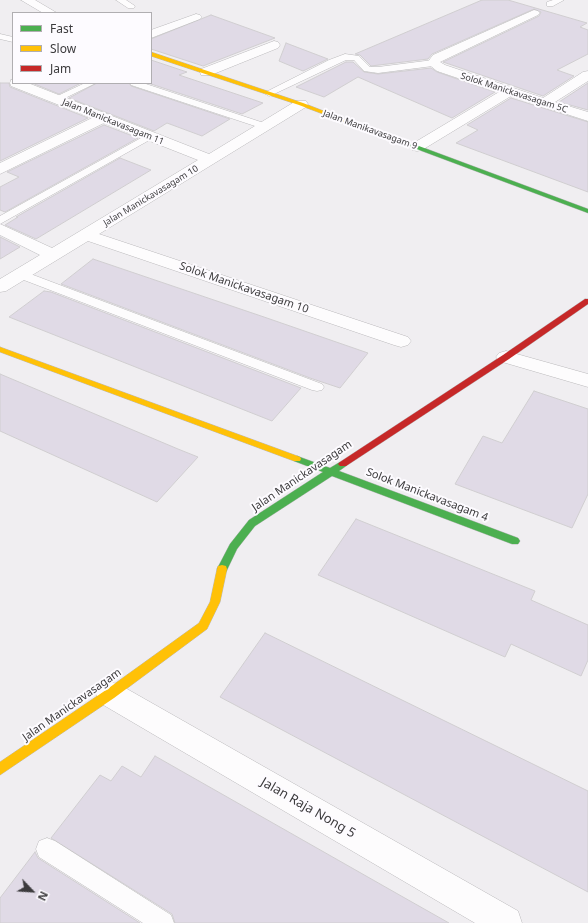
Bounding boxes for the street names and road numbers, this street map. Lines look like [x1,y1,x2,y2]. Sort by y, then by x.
street label: Solok Manickavasagam 5C [459,71,569,115]
street label: Jalan Manickavasagam 11 [61,97,165,147]
street label: Jalan Manikavasagam 9 [322,108,418,152]
street label: Jalan Manickavasagam 10 [102,163,200,229]
street label: Solok Manickavasagam 10 [178,260,310,316]
street label: Jalan Manickavasagam [250,438,354,514]
street label: Solok Manickavasagam 4 [364,466,490,524]
street label: Jalan Manickavasagam [20,666,124,744]
street label: Jalan Raja Nong 5 [258,775,358,841]

